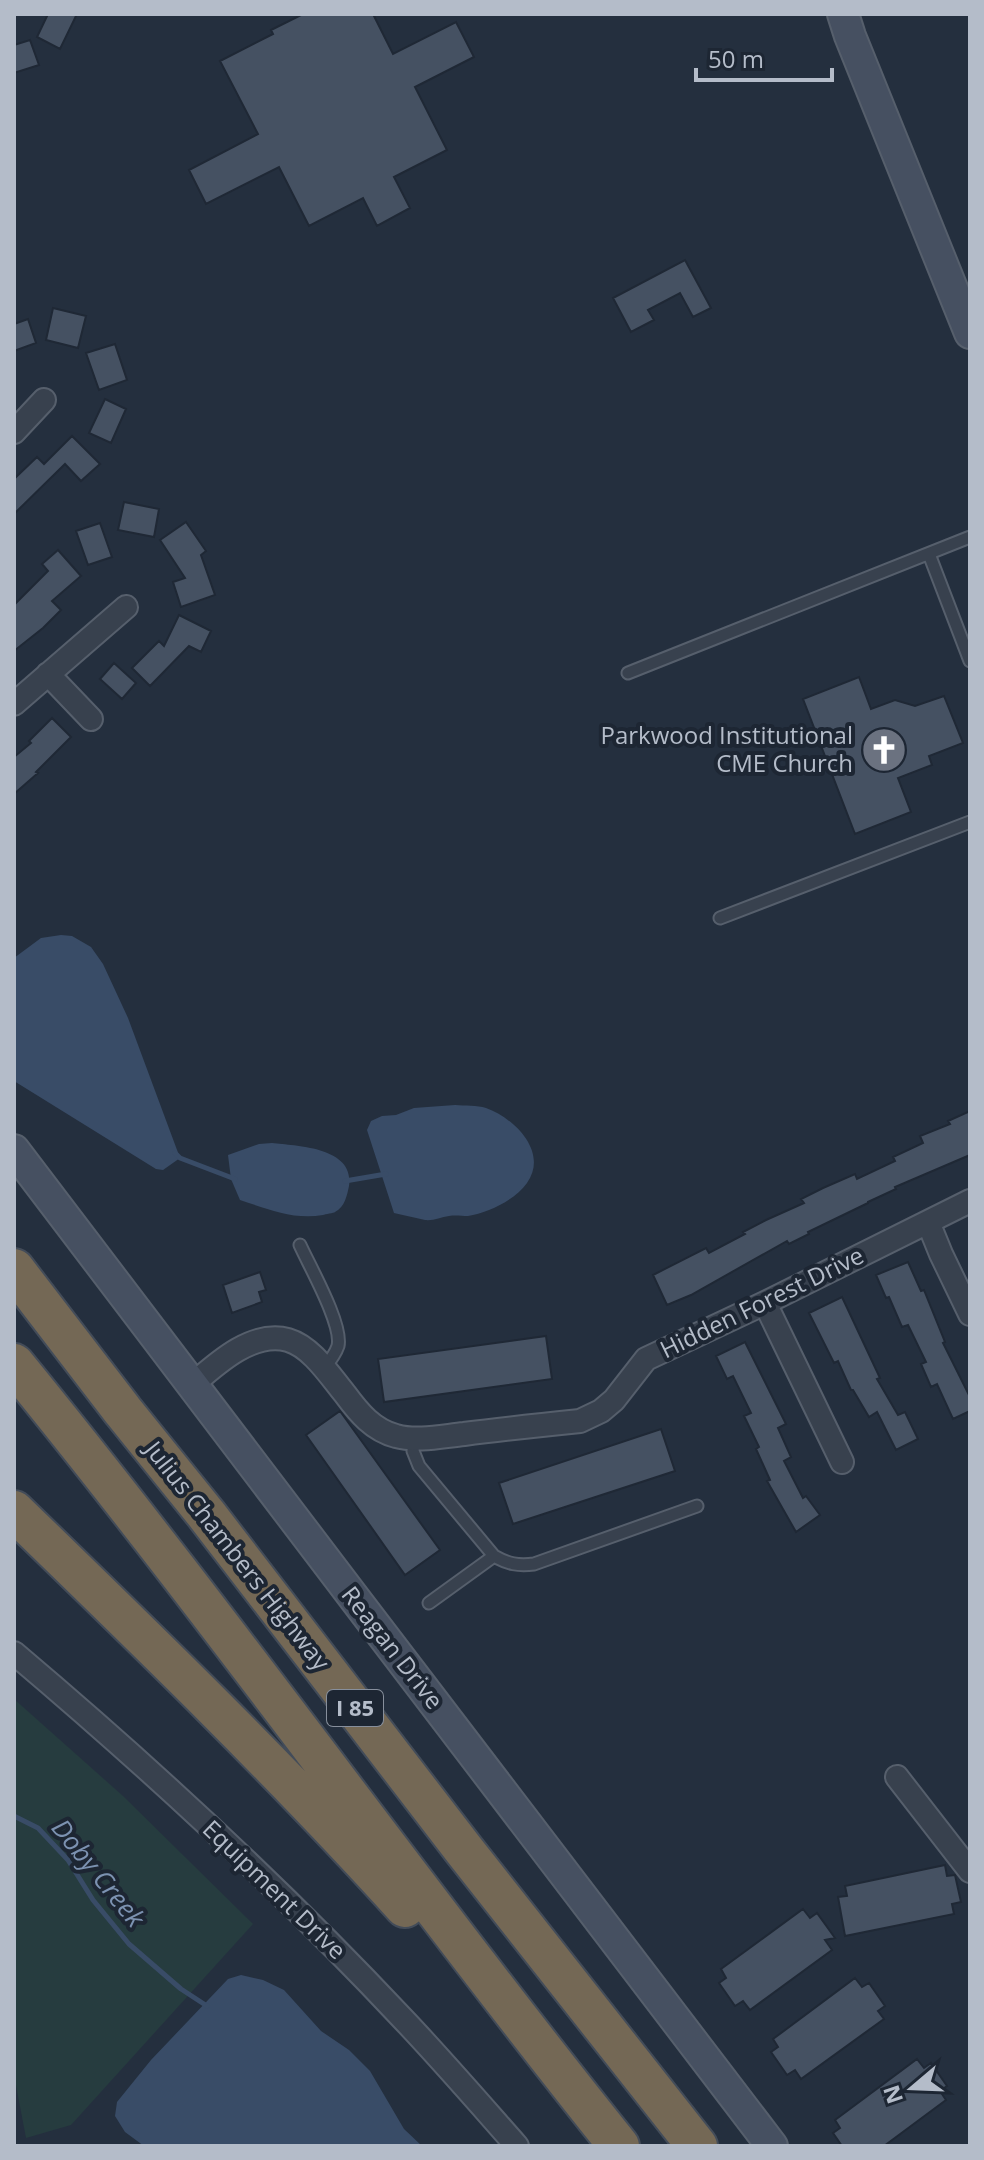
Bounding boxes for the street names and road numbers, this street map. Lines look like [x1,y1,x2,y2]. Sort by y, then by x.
street label: Hidden Forest Drive [654,1238,869,1365]
street label: Julius Chambers Highway [137,1432,339,1677]
street label: Reagan Drive [335,1579,452,1715]
road number: I 85 [327,1690,383,1726]
street label: Equipment Drive [196,1812,354,1966]

